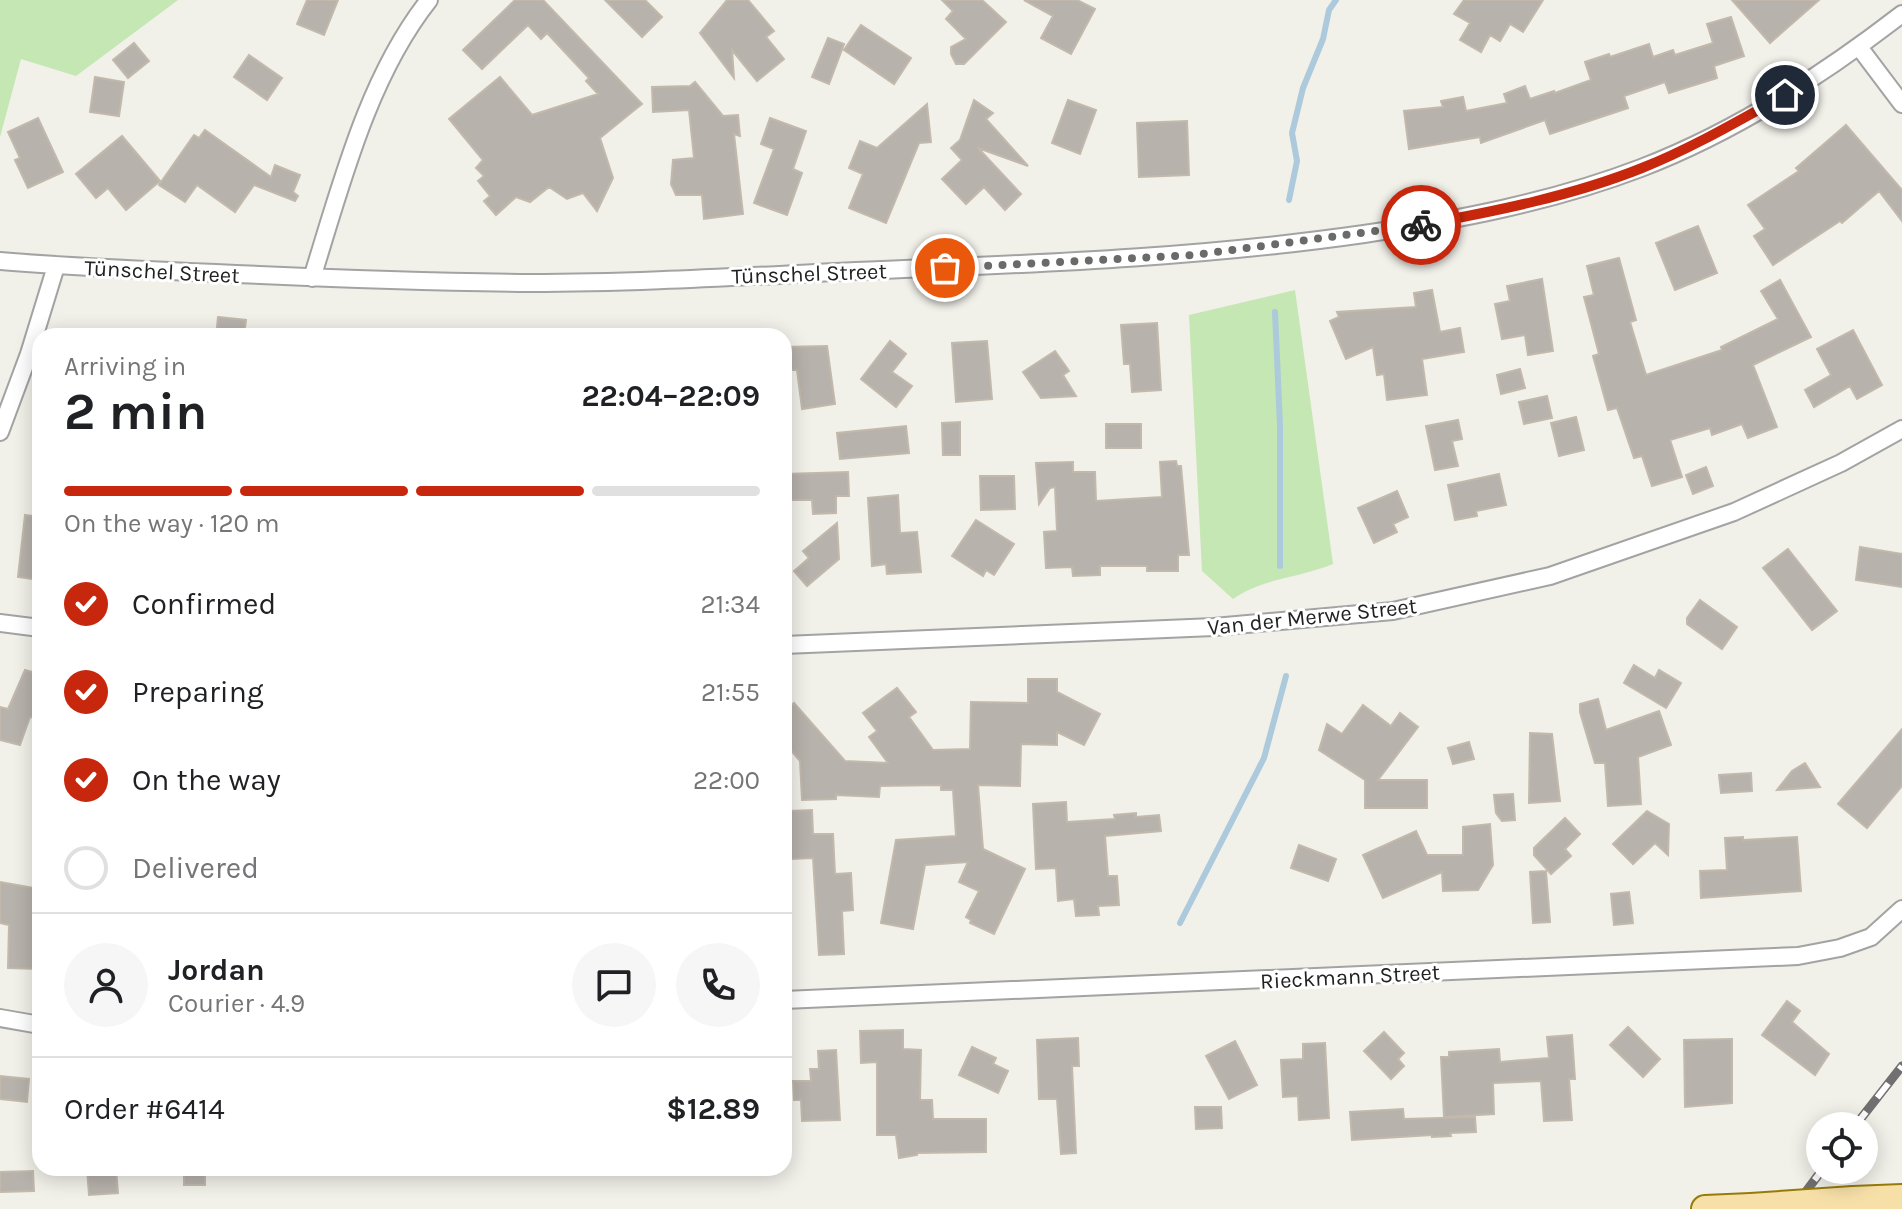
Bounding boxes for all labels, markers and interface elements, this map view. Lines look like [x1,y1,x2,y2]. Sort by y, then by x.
pin [1751,61,1819,129]
icon: home [1763,73,1807,117]
courier [1381,185,1461,265]
icon: bike [1399,203,1443,247]
pin [911,234,979,302]
icon: bag [923,246,967,290]
street label: Tünschel Street [84,255,240,289]
street label: Tünschel Street [731,258,887,290]
text: Arriving in [64,351,186,382]
text: 22:04–22:09 [581,378,760,414]
text: 2 min [64,381,207,442]
text: On the way · 120 m [64,508,279,539]
icon: check [64,582,108,626]
text: Confirmed [132,586,276,622]
text: 21:34 [700,589,760,620]
street label: Van der Merwe Street [1206,593,1418,641]
icon: check [64,670,108,714]
text: Preparing [132,674,264,710]
text: 21:55 [701,677,760,708]
icon: check [64,758,108,802]
text: On the way [132,762,281,798]
text: 22:00 [693,765,760,796]
text: Delivered [132,850,259,886]
button: person [64,943,148,1027]
button: chat [572,943,656,1027]
button: phone [676,943,760,1027]
text: Jordan [168,952,265,988]
street label: Rieckmann Street [1260,959,1441,995]
text: Courier · 4.9 [168,988,305,1019]
text: Order #6414 [64,1091,225,1127]
text: $12.89 [666,1091,760,1127]
map controls [1806,1112,1878,1184]
button: locate [1806,1112,1878,1184]

